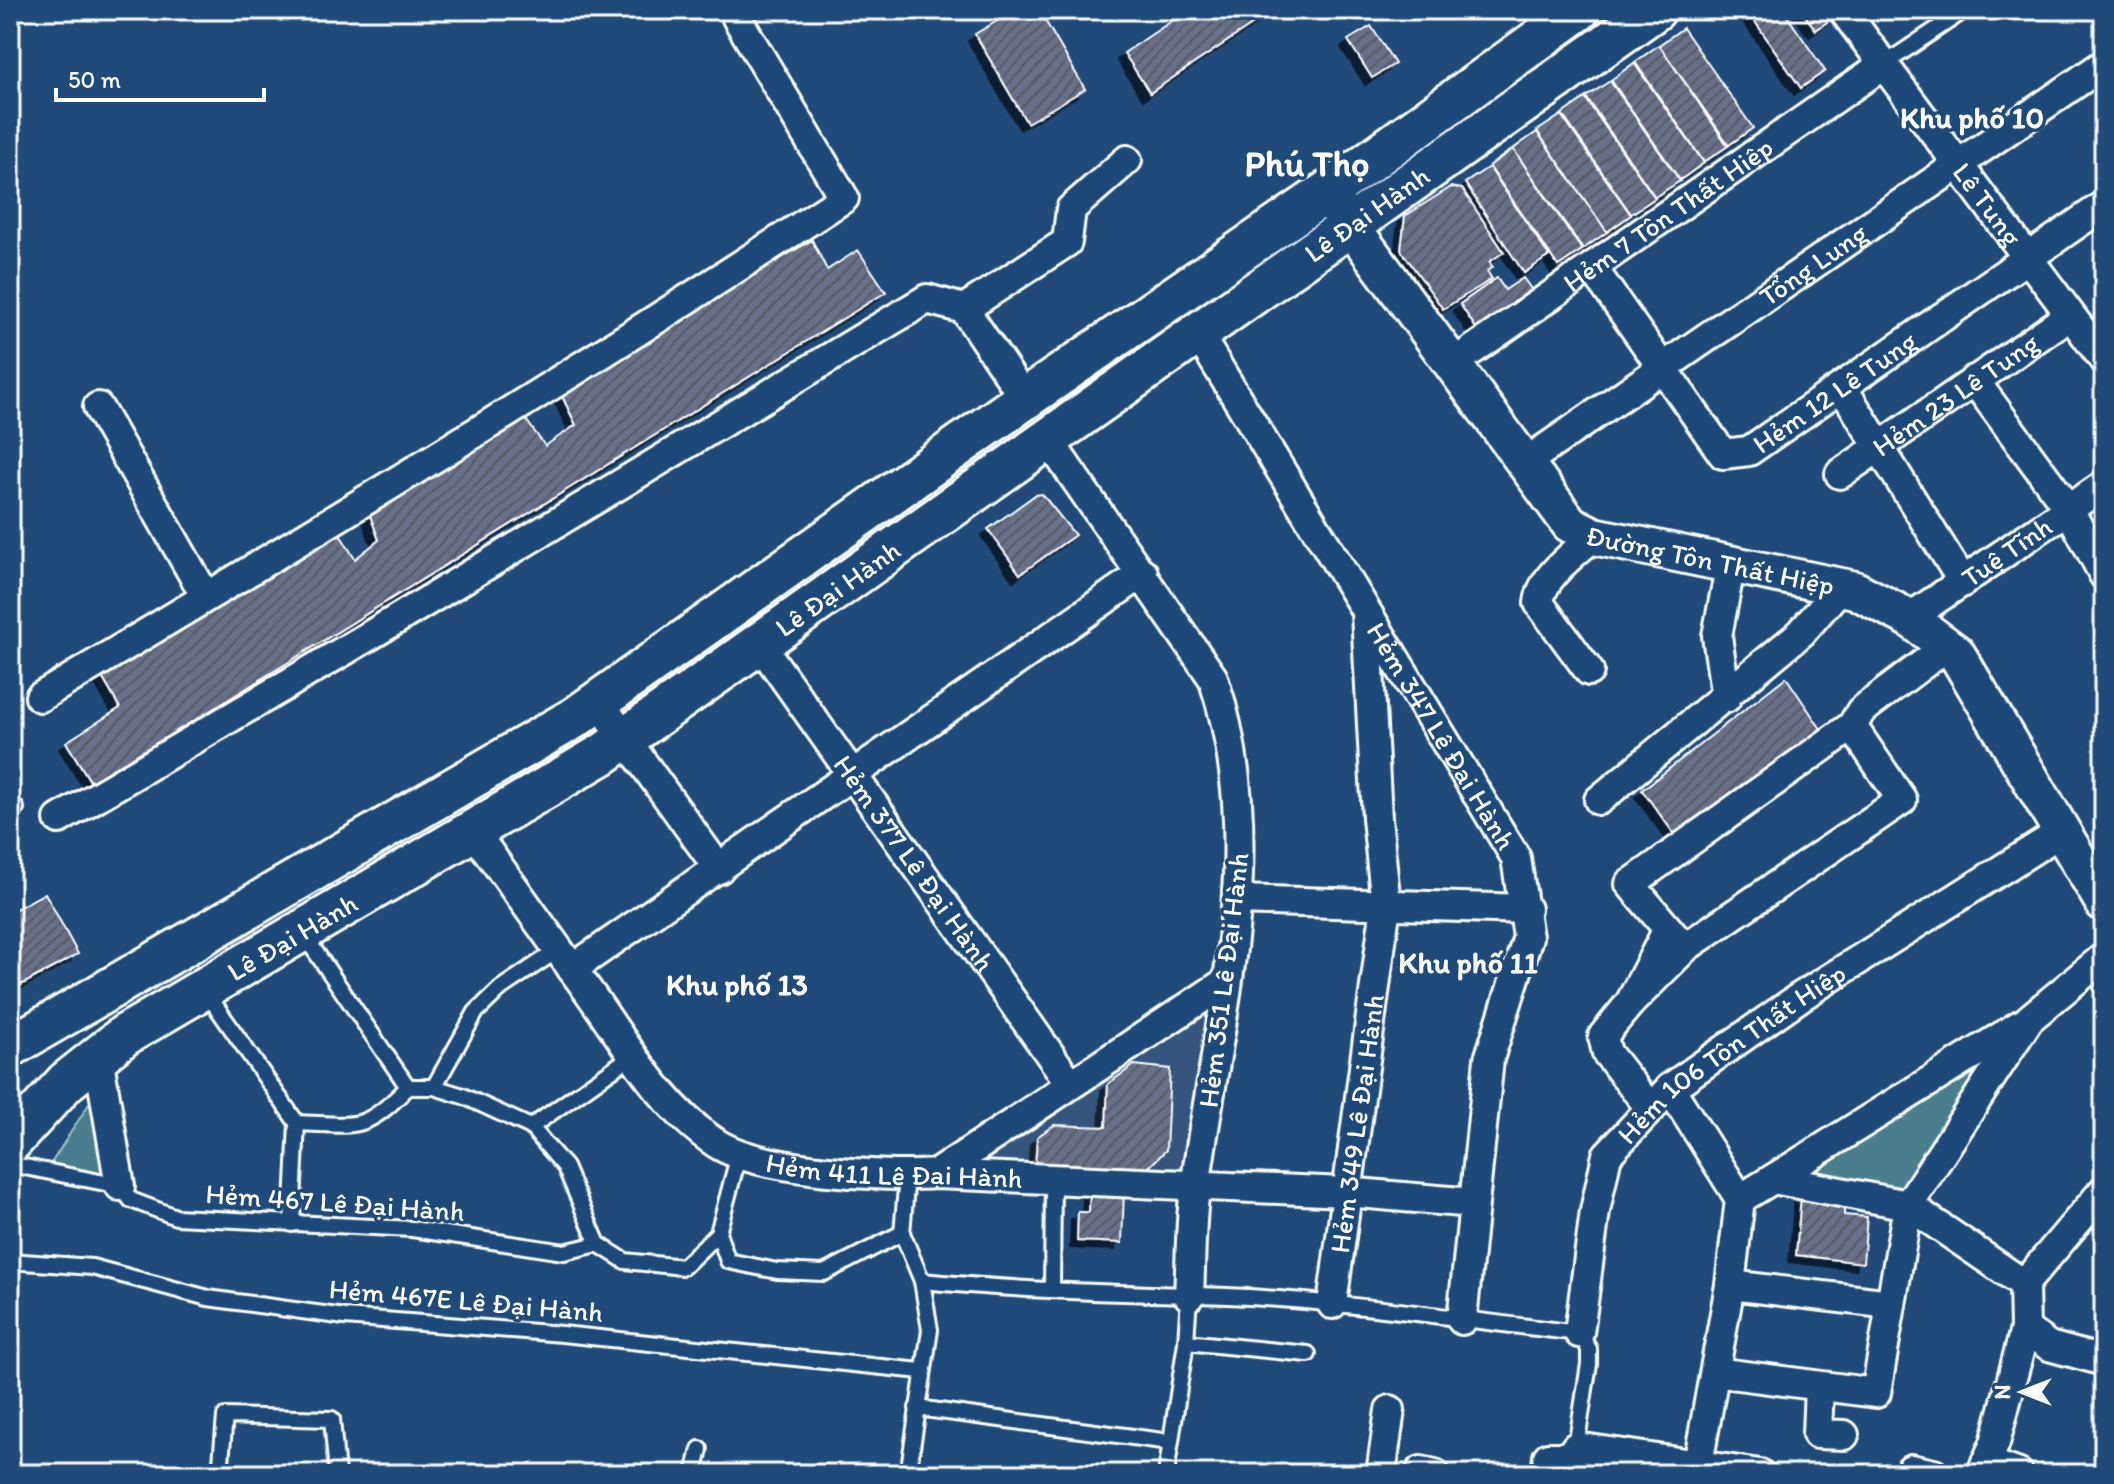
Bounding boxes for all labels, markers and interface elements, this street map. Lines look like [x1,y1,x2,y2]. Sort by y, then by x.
scale bar [56,52,264,102]
text: 50 m [68,65,121,94]
district label: Khu phố 10 [1900,99,2044,136]
street label: Hẻm 7 Tôn Thất Hiệp [1556,130,1779,299]
district label: Phú Thọ [1245,142,1369,185]
street label: Lê Tung [1946,156,2030,253]
street label: Lê Đại Hành [1298,158,1436,270]
street label: Tổng Lung [1753,215,1874,313]
street label: Hẻm 12 Lê Tung [1746,323,1923,461]
street label: Hẻm 23 Lê Tung [1866,325,2045,464]
street label: Tuệ Tĩnh [1955,509,2058,594]
street label: Đường Tôn Thất Hiệp [1583,518,1837,602]
street label: Lê Đại Hành [769,532,907,644]
street label: Hẻm 347 Lê Đại Hành [1360,616,1524,856]
street label: Hẻm 377 Lê Đại Hành [827,748,1003,978]
street label: Hẻm 351 Lê Đại Hành [1190,850,1256,1110]
street label: Lê Đại Hành [221,885,363,988]
district label: Khu phố 11 [1398,944,1538,981]
street label: Hẻm 106 Tôn Thất Hiệp [1610,955,1852,1151]
district label: Khu phố 13 [666,966,808,1003]
street label: Hẻm 349 Lê Đại Hành [1322,992,1391,1255]
street label: Hẻm 411 Lê Đại Hành [763,1145,1023,1195]
street label: Hẻm 467 Lê Đại Hành [204,1176,466,1228]
street label: Hẻm 467E Lê Đại Hành [328,1271,604,1329]
north arrow [1982,1352,2062,1432]
text: N [1989,1385,2016,1399]

